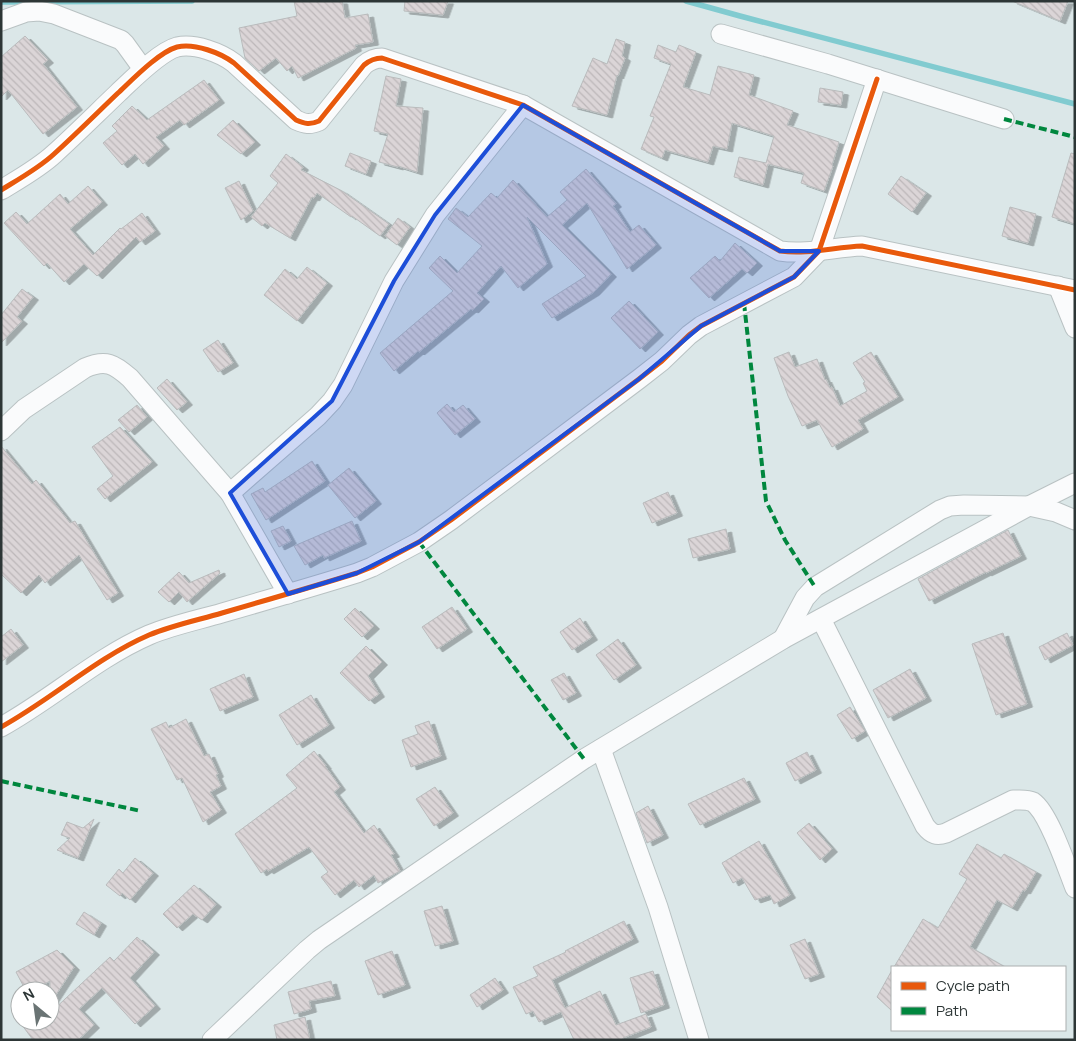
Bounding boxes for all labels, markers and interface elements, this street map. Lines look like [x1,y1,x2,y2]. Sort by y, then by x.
legend [891,966,1066,1031]
text: Cycle path [936,975,1010,996]
north arrow [10,981,60,1031]
text: N [19,983,37,1005]
text: Path [936,1000,968,1021]

